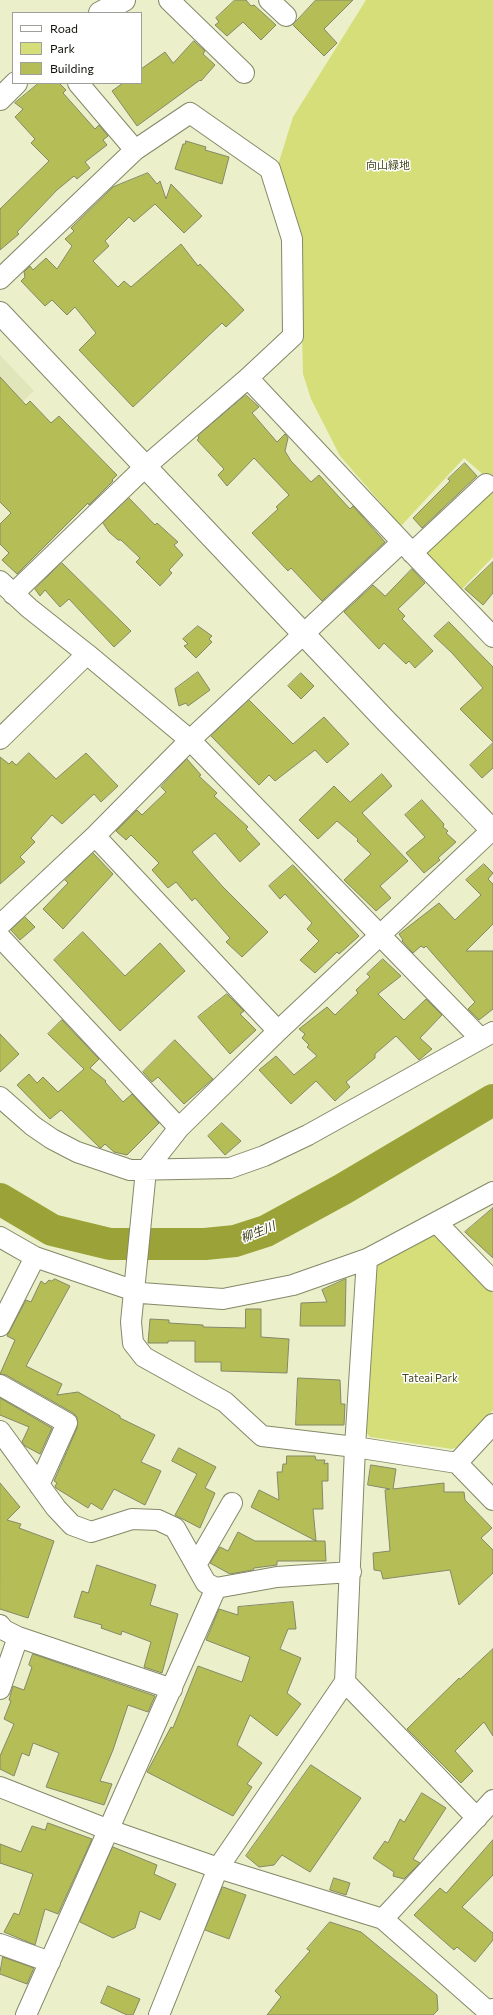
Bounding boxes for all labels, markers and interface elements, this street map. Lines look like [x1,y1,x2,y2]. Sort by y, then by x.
legend [12,12,142,84]
text: Road [50,21,78,35]
text: Park [50,41,75,55]
text: Building [50,61,94,75]
park label: 向山緑地 [366,158,410,172]
water label: 柳生川 [239,1219,277,1245]
park label: Tateai Park [402,1371,458,1385]

